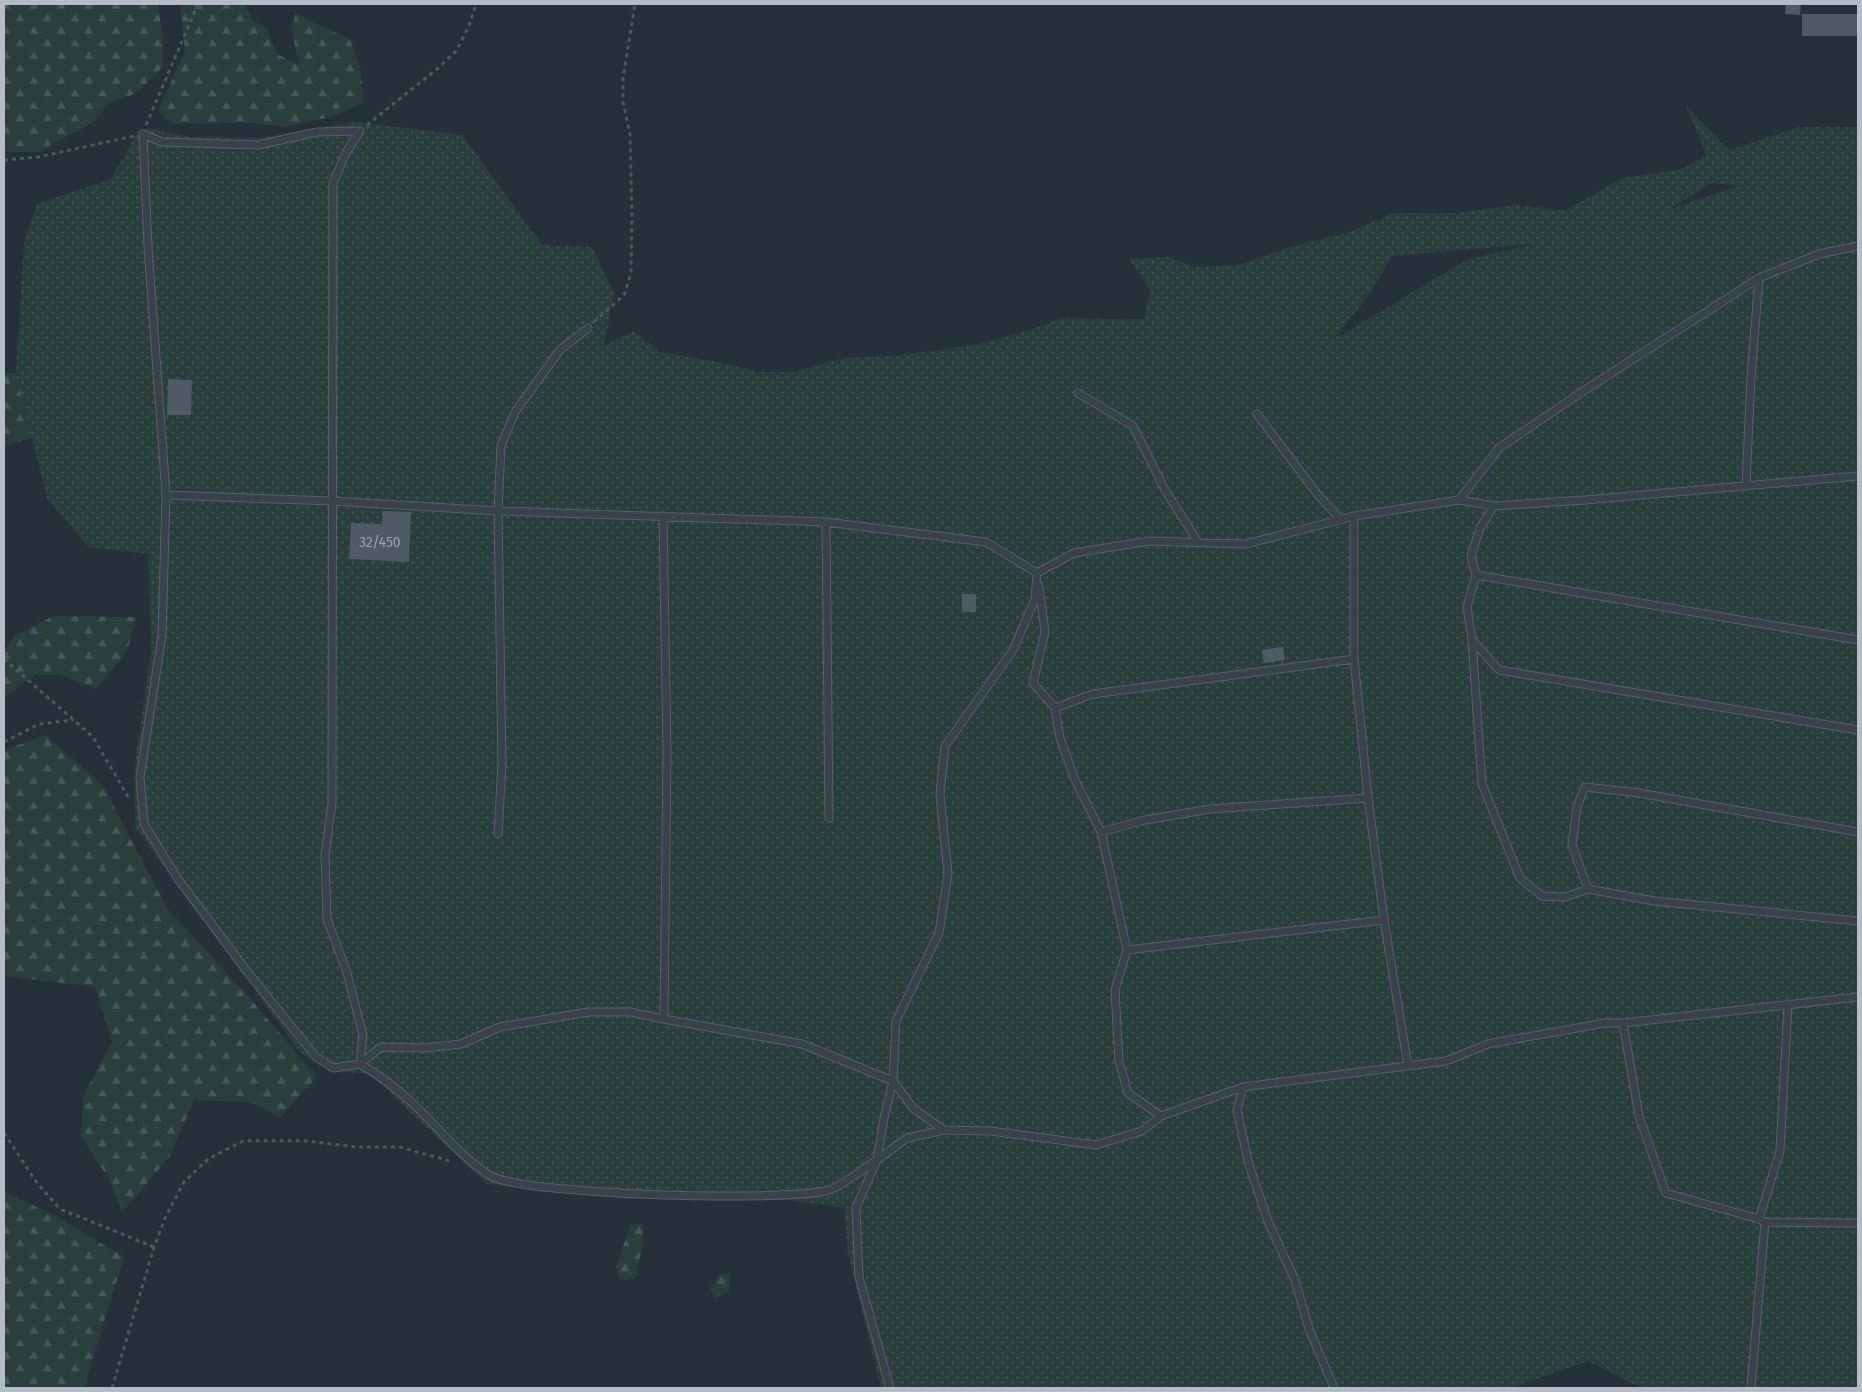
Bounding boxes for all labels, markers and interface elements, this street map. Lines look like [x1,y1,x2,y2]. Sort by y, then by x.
house number: 32/450 [359,533,401,551]

